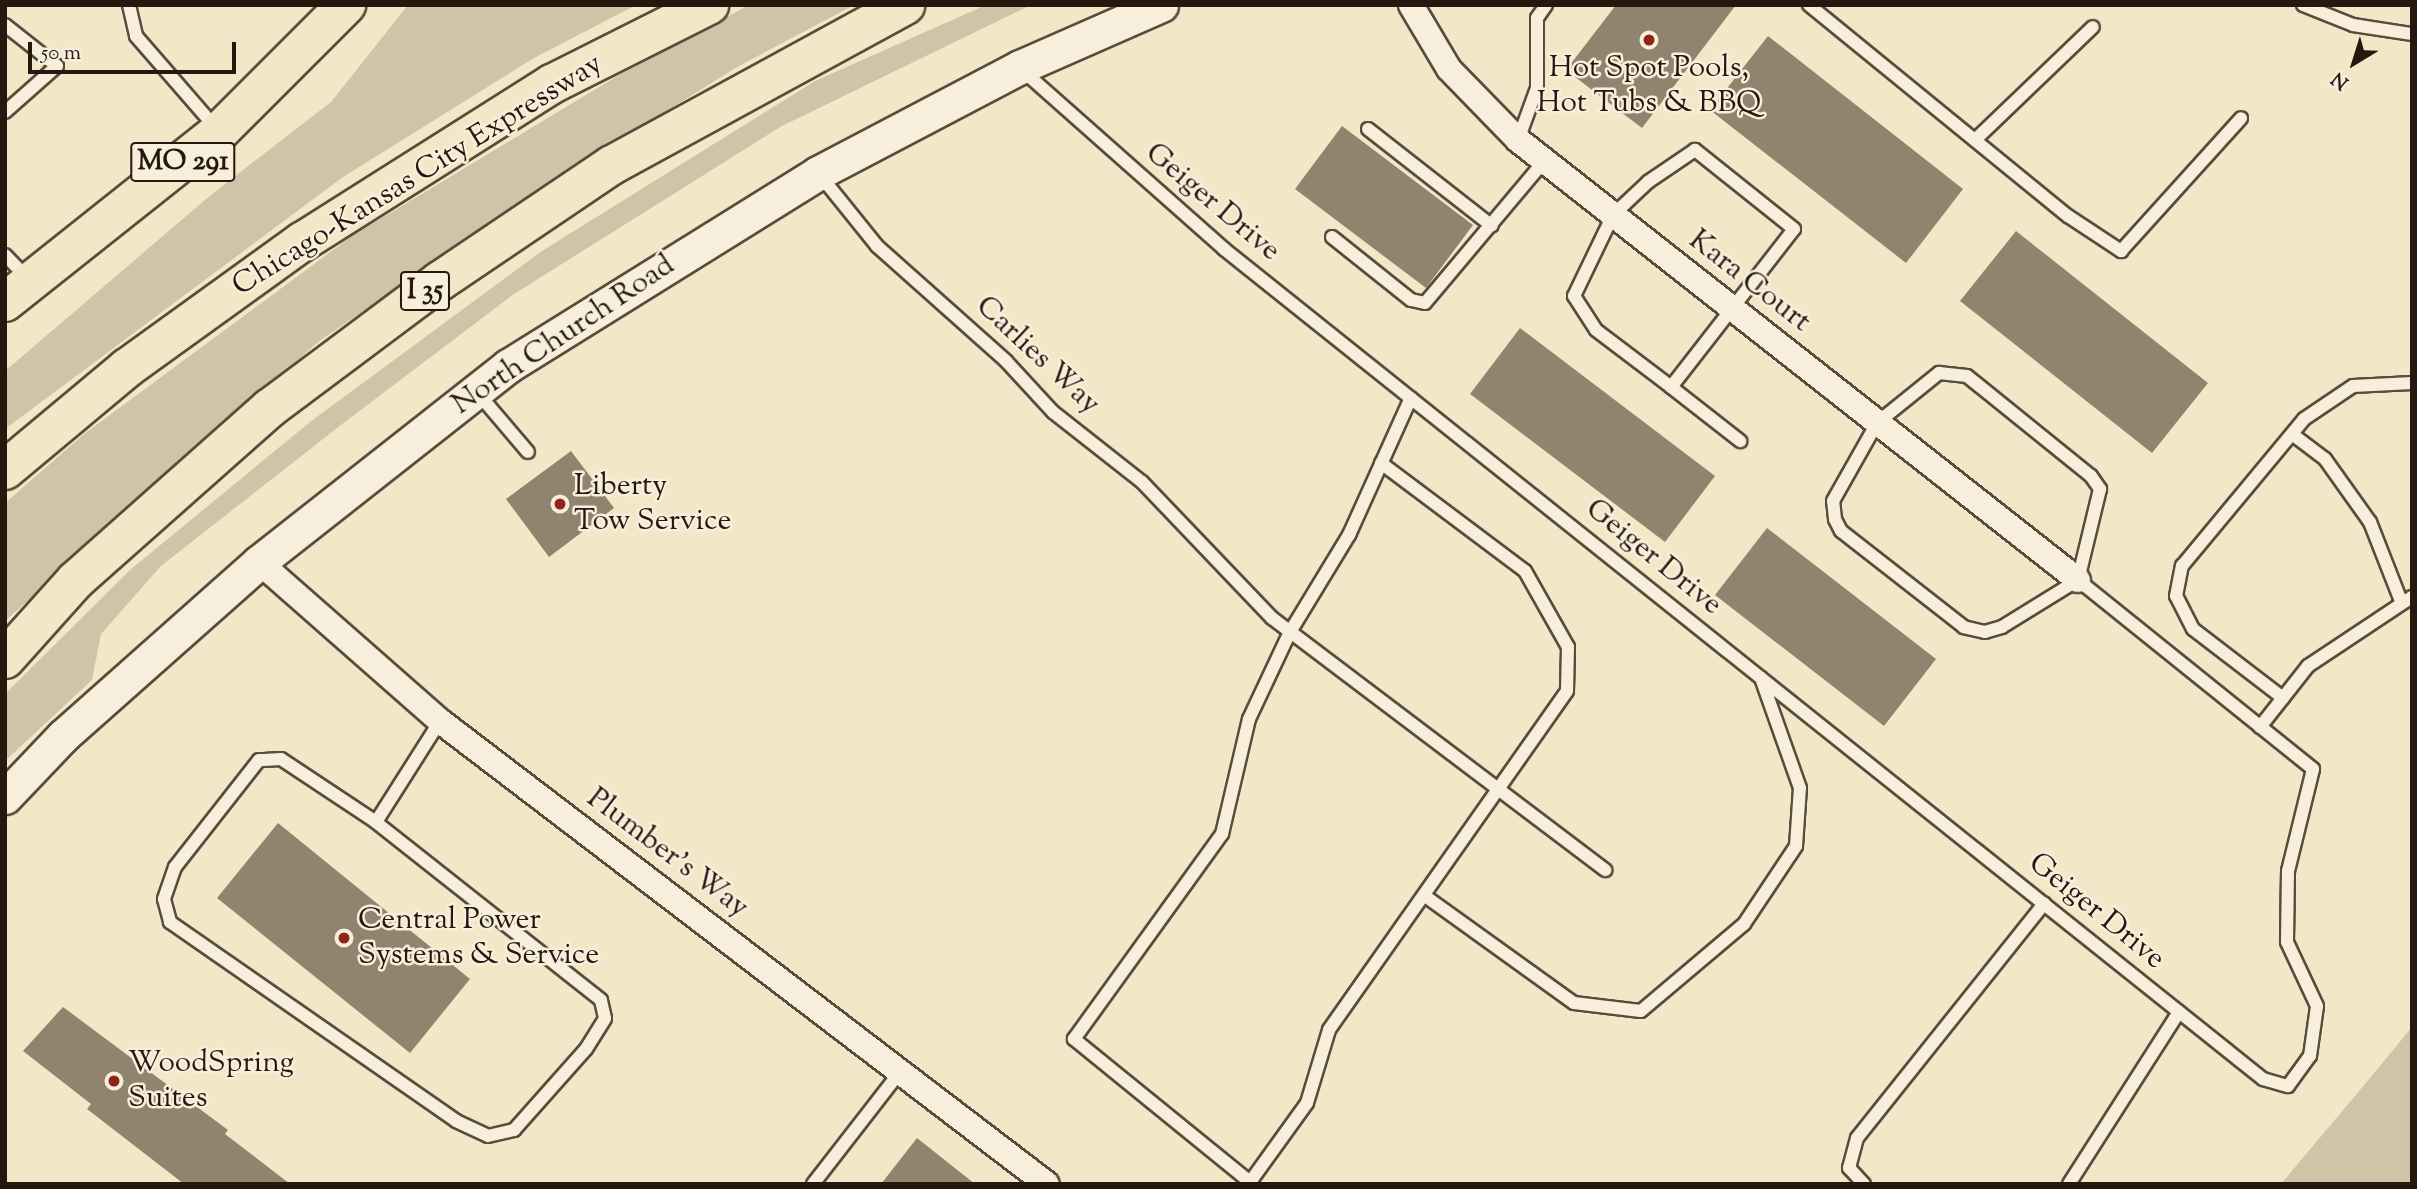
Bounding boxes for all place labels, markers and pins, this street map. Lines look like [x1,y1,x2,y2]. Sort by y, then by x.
marker: Hot Spot Pools, Hot Tubs & BBQ [1641,32,1657,48]
place label: Hot Spot Pools, Hot Tubs & BBQ [1537,51,1761,122]
place label: Liberty Tow Service [574,469,732,540]
marker: Liberty Tow Service [552,496,568,512]
place label: Central Power Systems & Service [358,903,599,974]
marker: Central Power Systems & Service [336,930,352,946]
place label: WoodSpring Suites [128,1046,294,1116]
marker: WoodSpring Suites [106,1073,122,1089]

